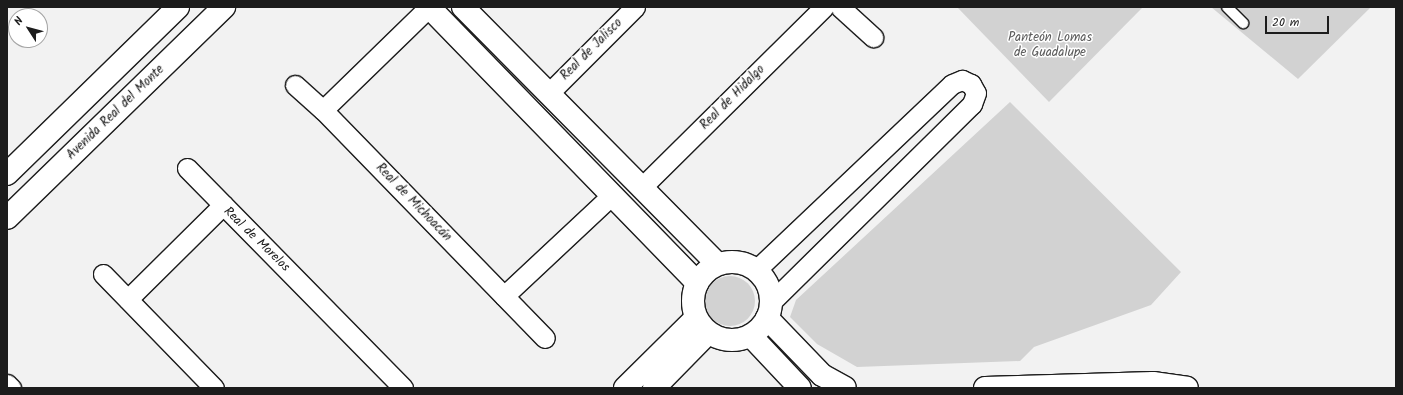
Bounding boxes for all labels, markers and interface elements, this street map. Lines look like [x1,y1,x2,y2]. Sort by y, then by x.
north arrow [8,8,48,48]
scale bar [1267,8,1331,34]
text: N [10,13,28,30]
text: 20 m [1272,13,1299,32]
street label: Real de Jalisco [558,16,626,84]
park label: Panteón Lomas de Guadalupe [1008,31,1092,62]
street label: Avenida Real del Monte [64,62,168,164]
street label: Real de Hidalgo [697,62,769,134]
street label: Real de Michoacán [372,161,454,245]
street label: Real de Morelos [220,204,292,276]

